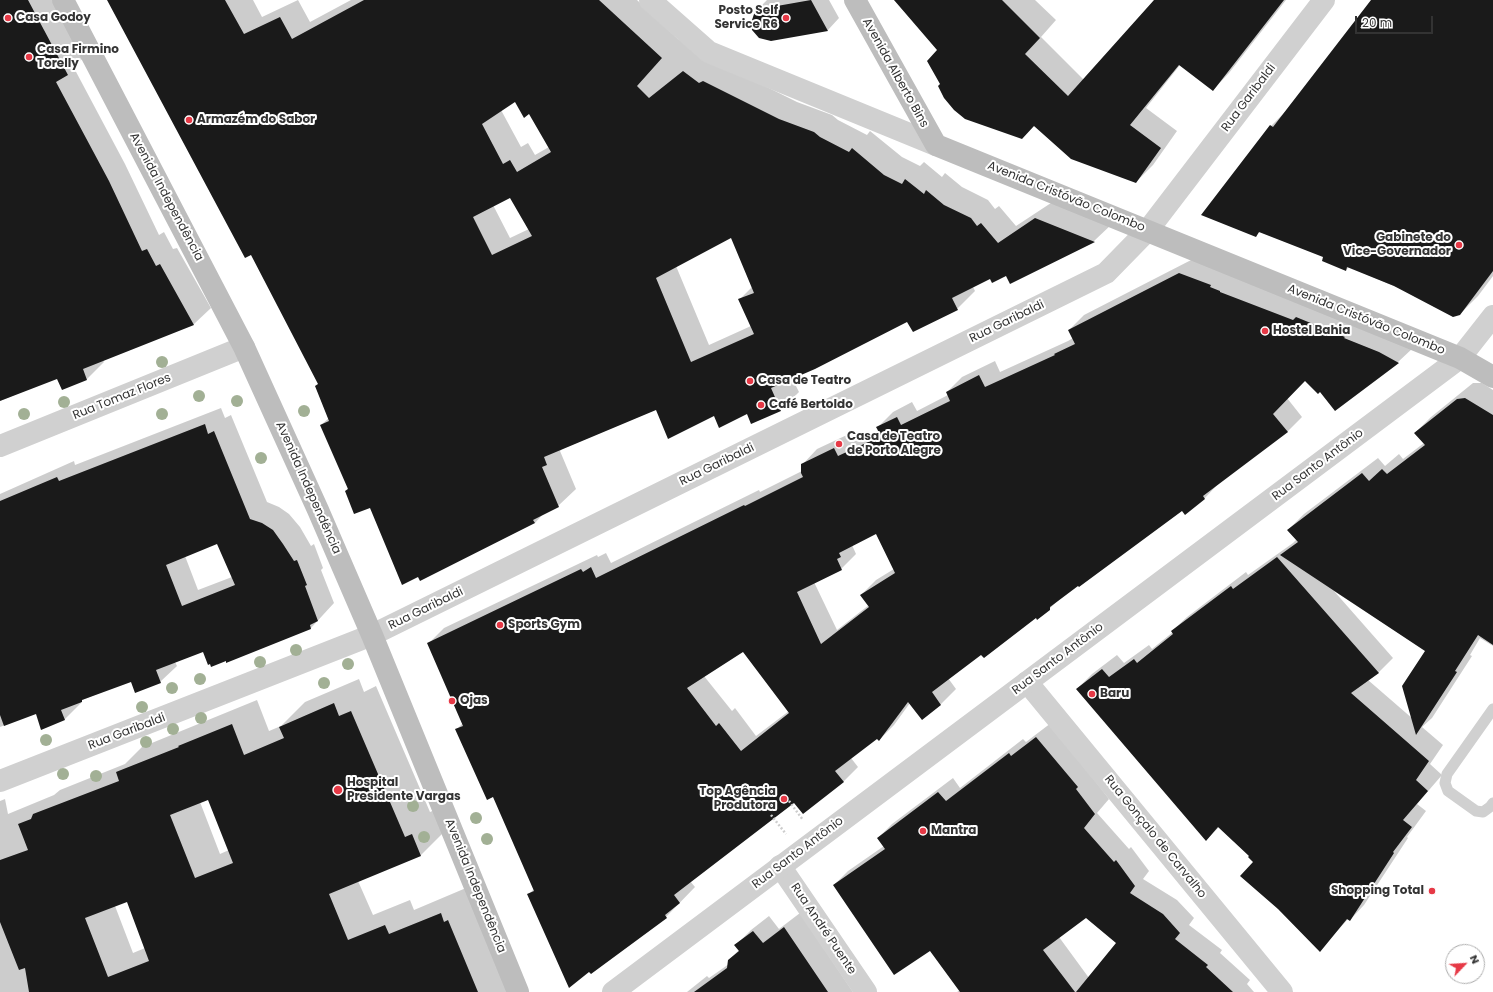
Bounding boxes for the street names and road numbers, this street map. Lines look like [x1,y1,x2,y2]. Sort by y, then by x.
street label: Avenida Alberto Bins [859,16,931,130]
street label: Rua Garibaldi [1219,61,1279,135]
street label: Avenida Independência [126,130,206,264]
street label: Avenida Cristóvão Colombo [985,159,1147,235]
street label: Avenida Cristóvão Colombo [1285,282,1447,358]
street label: Rua Garibaldi [967,298,1047,346]
street label: Rua Tomaz Flores [71,371,173,423]
street label: Avenida Independência [272,420,344,556]
street label: Rua Santo Antônio [1270,426,1366,504]
street label: Rua Garibaldi [677,441,757,489]
street label: Rua Garibaldi [386,585,466,633]
street label: Rua Santo Antônio [1010,620,1106,698]
street label: Rua Garibaldi [86,711,168,753]
street label: Rua Gonçalo de Carvalho [1101,773,1209,901]
street label: Rua Santo Antônio [750,814,846,892]
street label: Avenida Independência [441,817,509,955]
street label: Rua André Puente [787,881,859,977]

